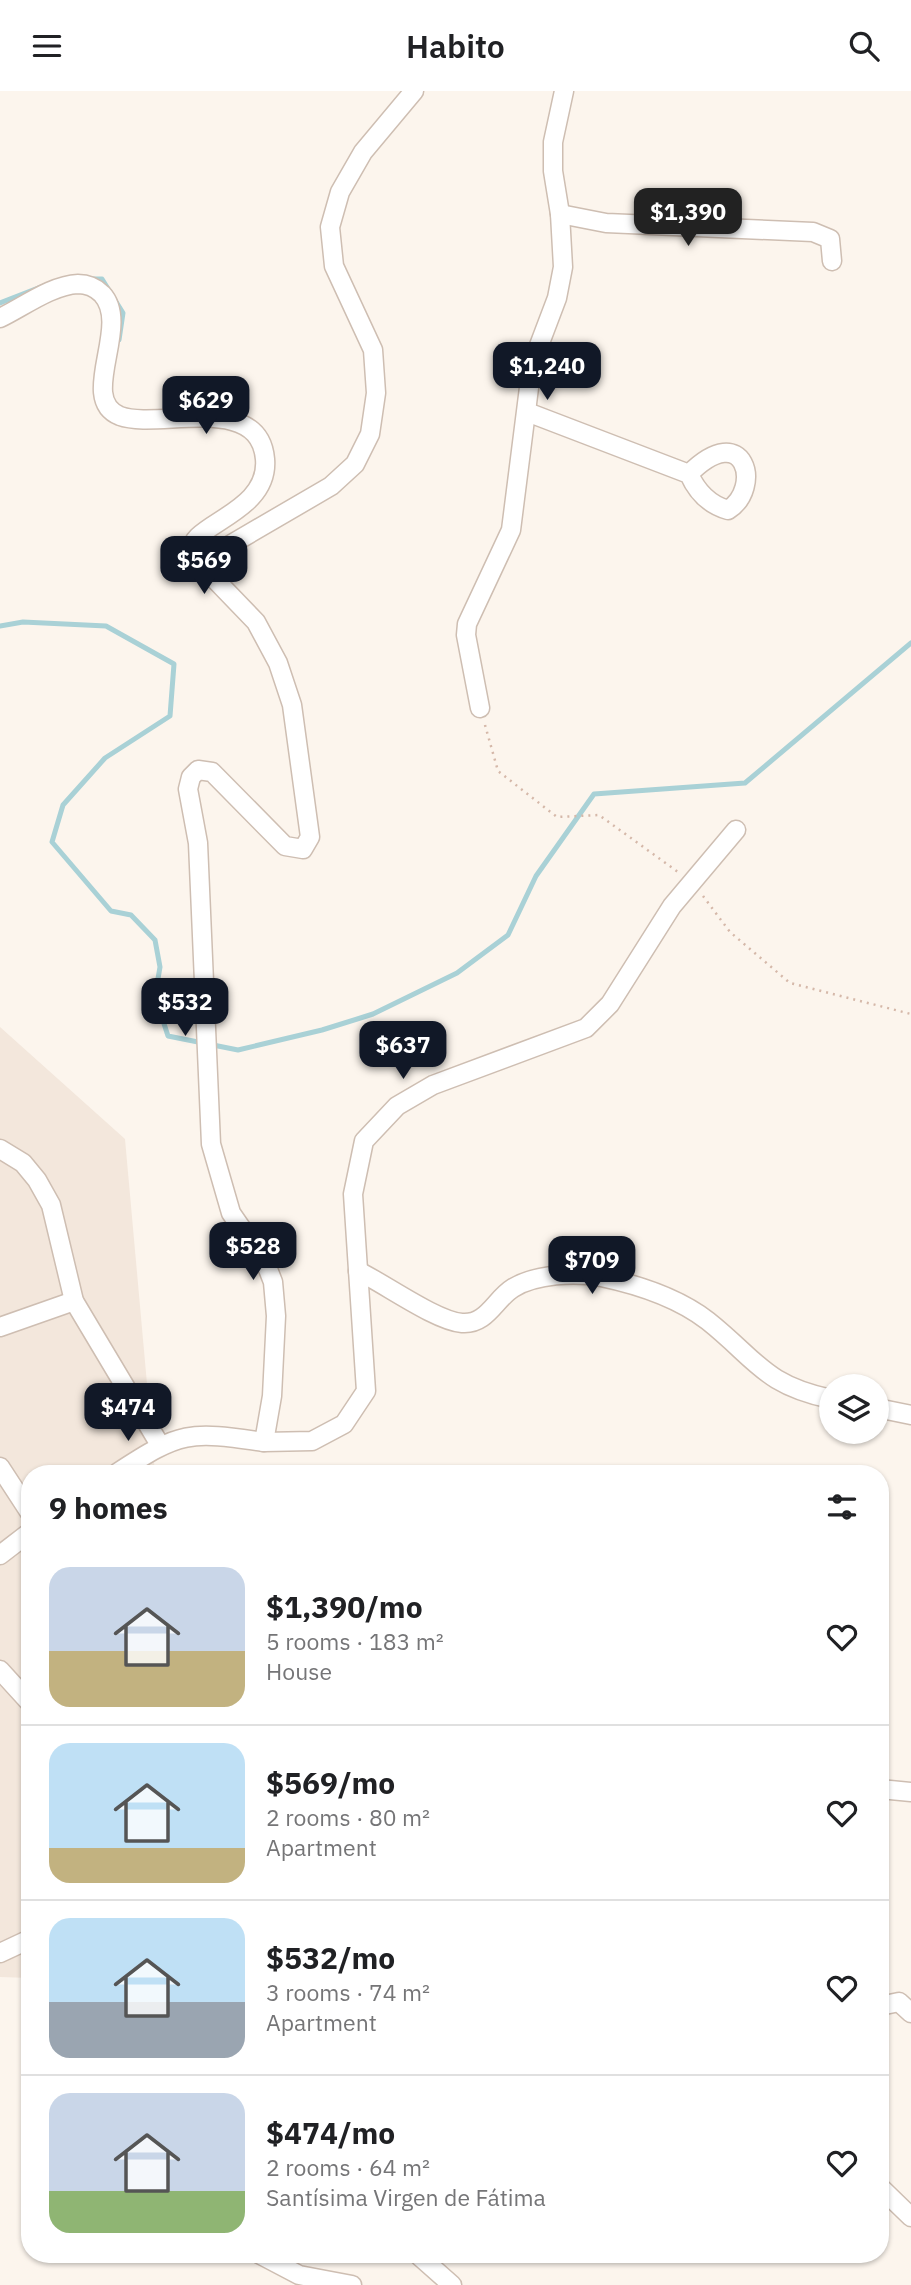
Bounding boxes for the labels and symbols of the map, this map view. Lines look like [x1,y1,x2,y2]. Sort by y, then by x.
pin: $1,390 [631,188,745,248]
pin: $1,240 [490,343,604,402]
pin: $629 [165,377,247,436]
pin: $569 [163,537,245,596]
pin: $532 [144,979,226,1038]
pin: $637 [362,1021,444,1081]
pin: $528 [212,1223,294,1282]
pin: $709 [551,1237,633,1296]
pin: $474 [87,1383,169,1443]

